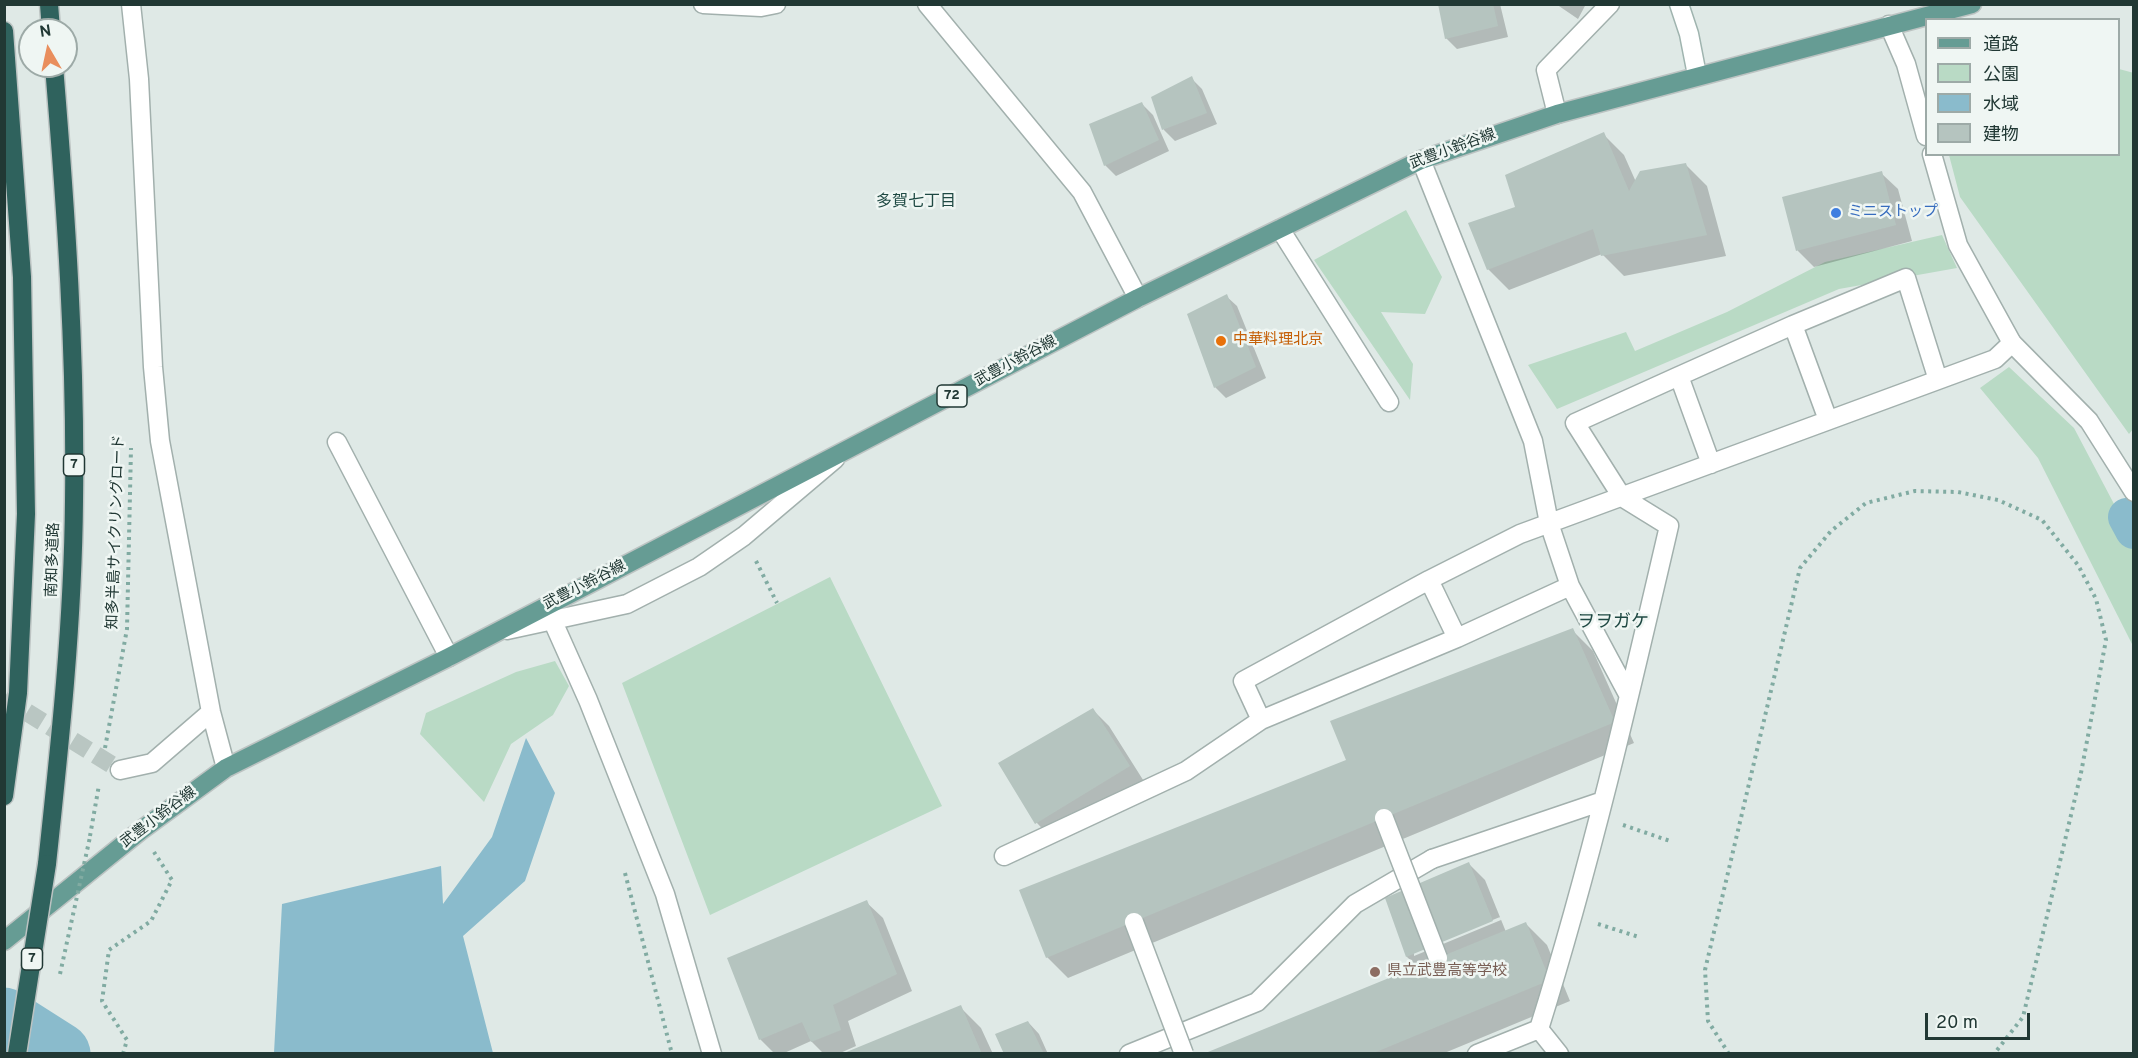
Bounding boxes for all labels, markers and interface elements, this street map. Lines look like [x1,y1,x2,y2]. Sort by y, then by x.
north arrow [18,18,78,78]
legend [1925,18,2120,156]
text: N [38,21,53,43]
text: 道路 [1983,34,2019,57]
text: 公園 [1983,64,2019,87]
text: 水域 [1983,94,2019,117]
text: 建物 [1983,124,2019,147]
street label: 武豊小鈴谷線 [1408,126,1498,174]
district label: 多賀七丁目 [876,193,956,213]
place label: ミニストップ [1848,204,1938,222]
marker: ミニストップ [1829,206,1843,220]
place label: 中華料理北京 [1233,332,1323,350]
street label: 武豊小鈴谷線 [972,333,1060,391]
marker: 中華料理北京 [1214,334,1228,348]
road number: 72 [937,385,967,407]
street label: 知多半島サイクリングロード [105,434,129,630]
road number: 7 [64,454,84,476]
street label: 南知多道路 [44,522,64,598]
street label: 武豊小鈴谷線 [541,558,629,614]
district label: ヲヲガケ [1577,612,1649,634]
street label: 武豊小鈴谷線 [118,784,200,852]
road number: 7 [22,948,42,970]
place label: 県立武豊高等学校 [1387,963,1507,981]
marker: 県立武豊高等学校 [1368,965,1382,979]
scale bar [1928,1001,2033,1039]
text: 20 m [1936,1012,1978,1035]

